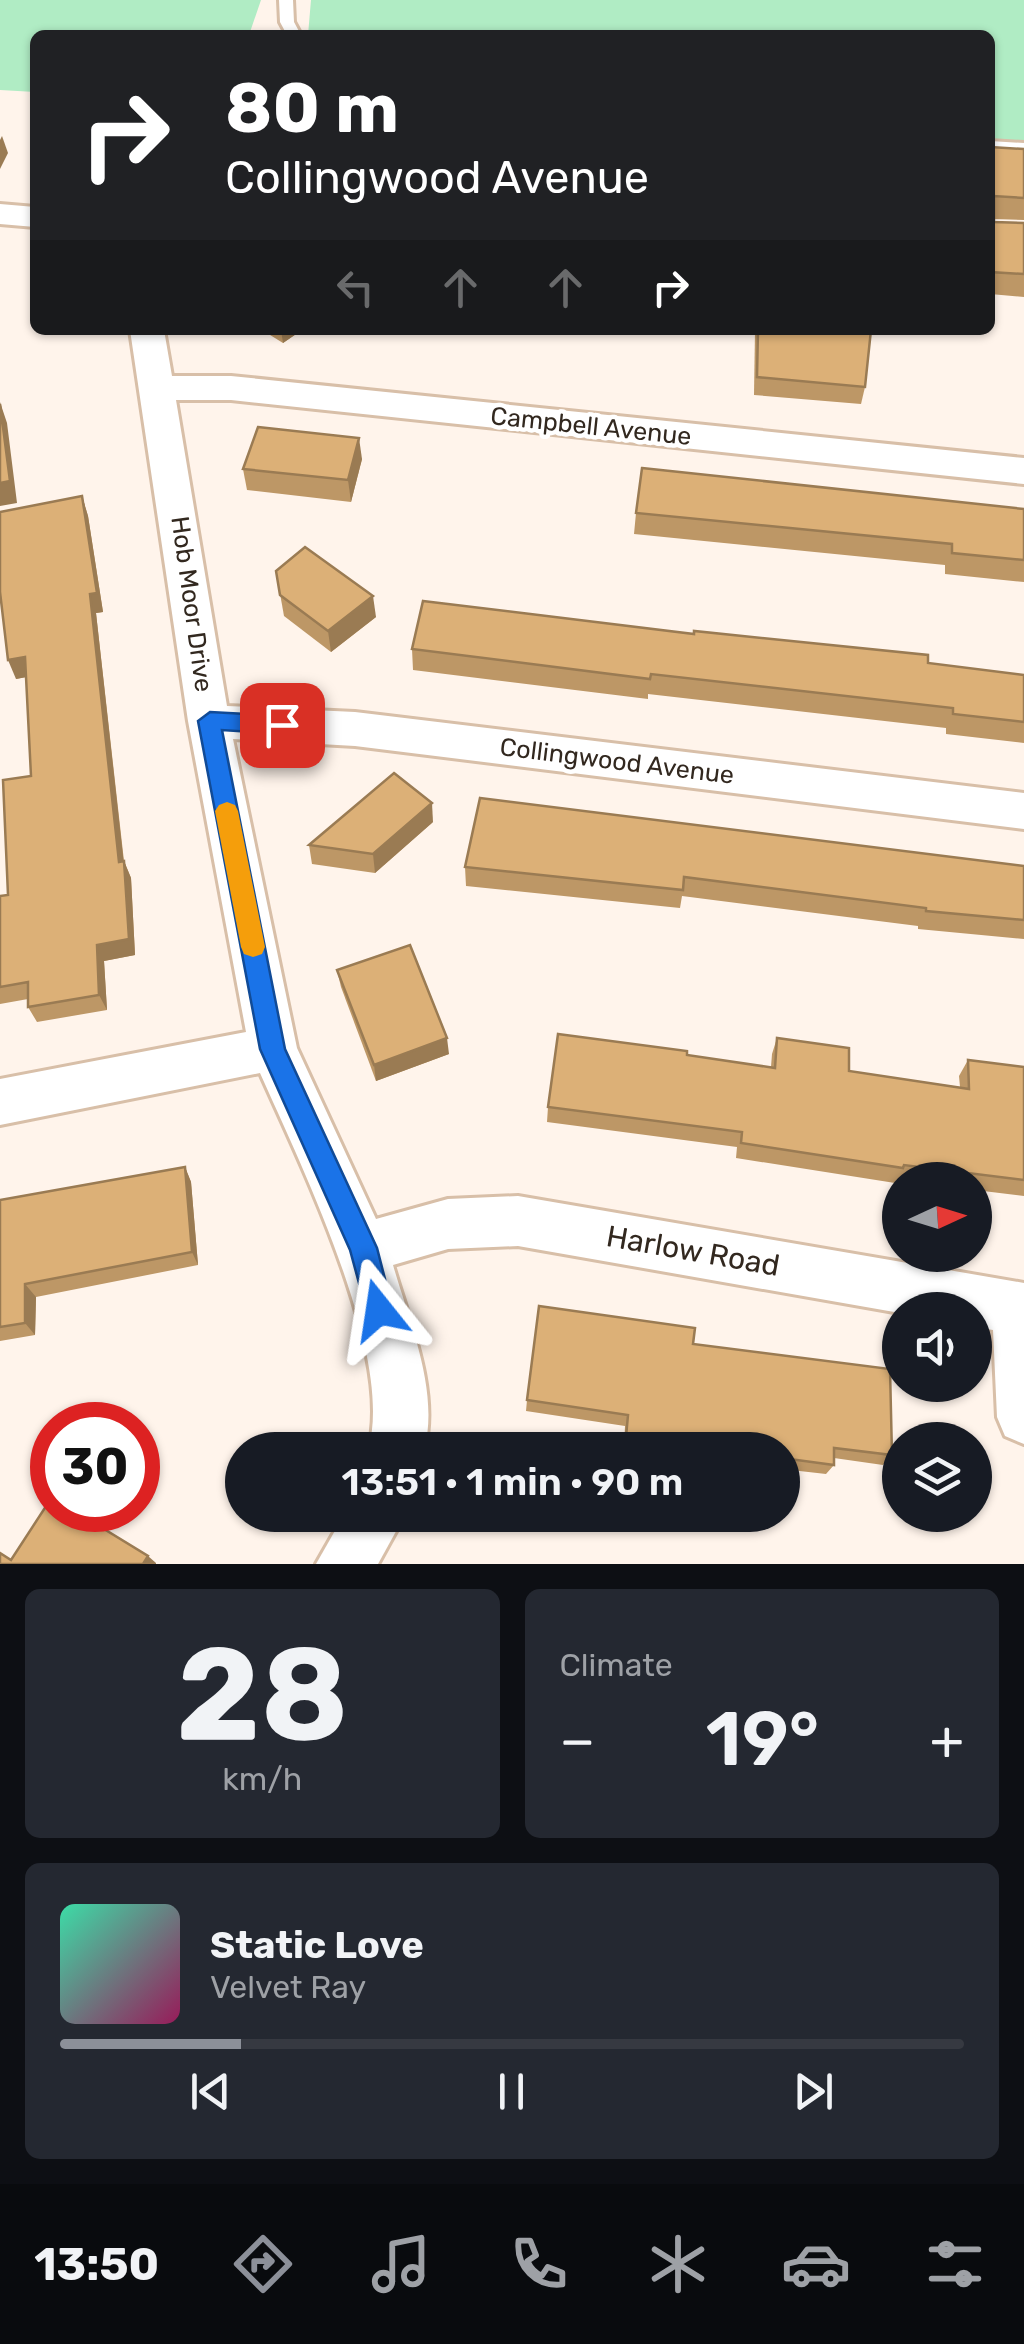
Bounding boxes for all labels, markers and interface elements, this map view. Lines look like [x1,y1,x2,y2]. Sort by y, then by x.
text: 80 m [225,67,399,150]
icon: right [60,70,190,200]
text: Collingwood Avenue [225,151,649,204]
icon: left [328,260,383,315]
icon: ahead [433,260,488,315]
icon: ahead [538,260,593,315]
icon: right [643,260,698,315]
street label: Campbell Avenue [489,401,693,451]
street label: Hob Moor Drive [165,514,219,694]
pin [240,683,325,768]
icon: arrive [255,698,310,753]
street label: Collingwood Avenue [498,732,736,790]
north arrow [882,1162,992,1272]
map controls [882,1162,992,1532]
street label: Harlow Road [604,1218,782,1284]
position arrow [327,1258,431,1362]
button: sound [882,1292,992,1402]
speed limit sign: 30 [30,1402,160,1532]
button: layers [882,1422,992,1532]
text: 13:51 · 1 min · 90 m [342,1459,683,1505]
text: 28 [176,1617,349,1772]
text: Climate [560,1646,673,1684]
text: 19° [706,1695,819,1784]
text: − [560,1708,595,1773]
text: + [930,1708,964,1773]
text: km/h [222,1760,302,1798]
text: Static Love [210,1922,424,1968]
text: Velvet Ray [210,1968,366,2006]
icon: previous [183,2064,238,2119]
icon: pause [484,2064,539,2119]
icon: next [786,2064,841,2119]
icon: directions [228,2229,298,2299]
icon: music [366,2229,436,2299]
icon: phone [504,2229,574,2299]
icon: climate [643,2229,713,2299]
icon: car [781,2229,851,2299]
icon: filters [920,2229,990,2299]
text: 13:50 [34,2238,159,2291]

